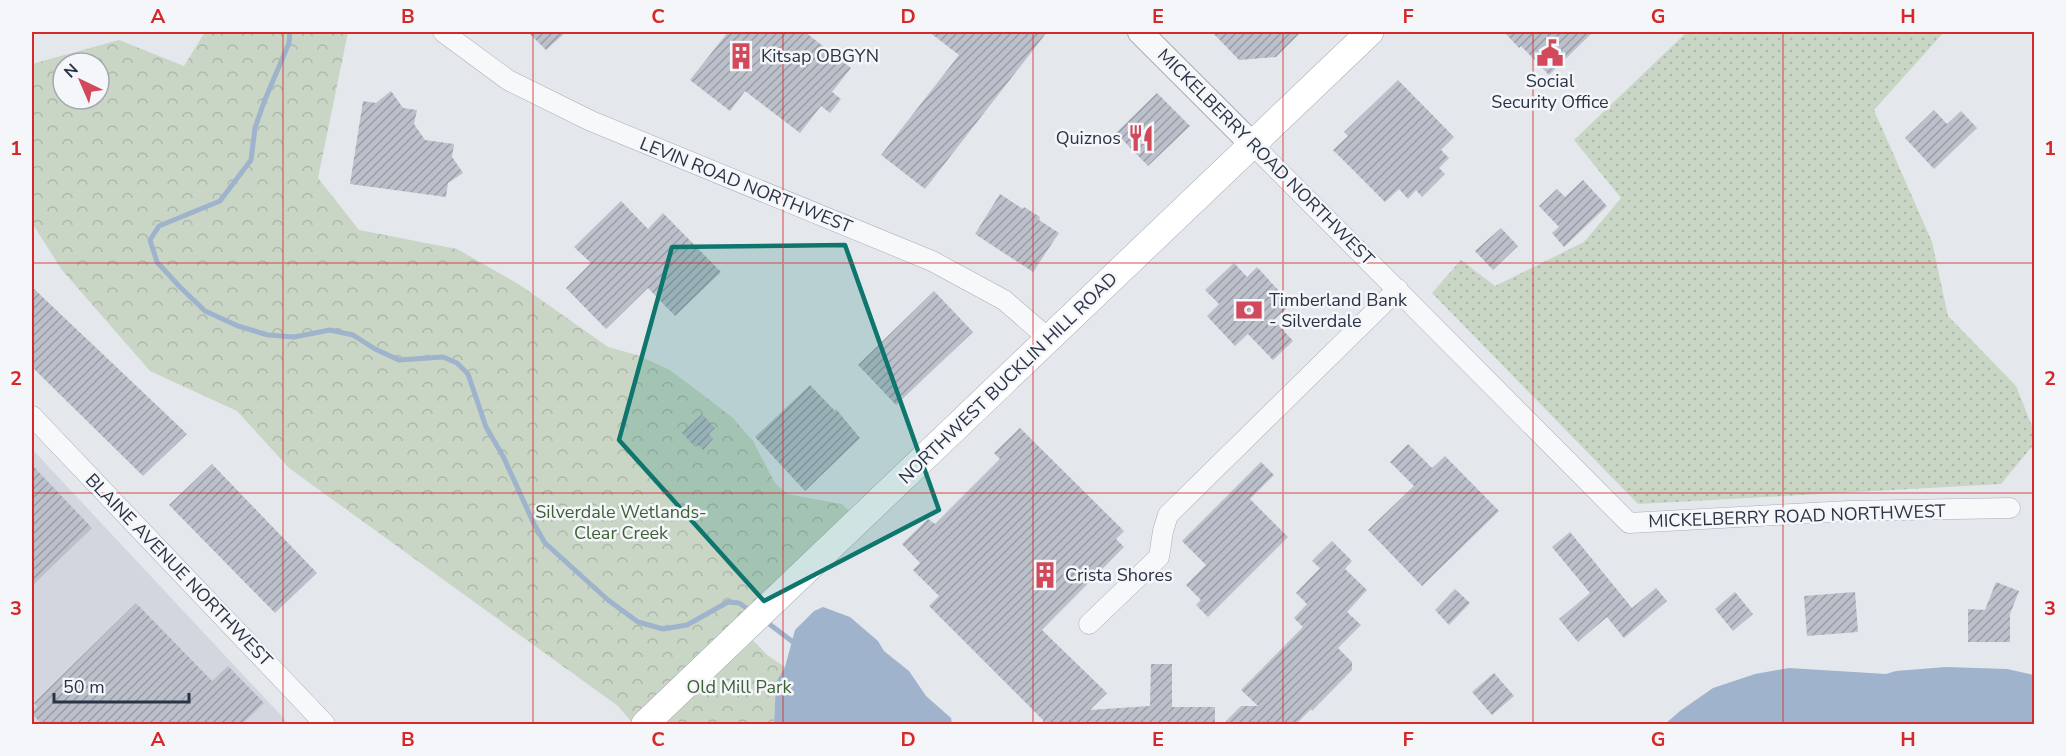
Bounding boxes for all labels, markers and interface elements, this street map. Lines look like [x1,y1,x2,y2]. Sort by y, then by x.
text: A [151,3,166,30]
text: B [401,3,415,30]
text: C [651,3,665,30]
text: D [900,3,916,30]
text: E [1152,3,1164,30]
text: F [1402,3,1414,30]
text: G [1651,3,1665,30]
text: H [1900,3,1916,30]
public building icon: Social Security Office [1535,38,1565,68]
building icon: Kitsap OBGYN [726,41,756,71]
street label: MICKELBERRY ROAD NORTHWEST [1152,43,1380,271]
place label: Kitsap OBGYN [761,44,879,68]
north arrow [51,51,111,111]
text: N [59,59,83,83]
place label: Social Security Office [1491,69,1609,114]
restaurant icon: Quiznos [1126,123,1156,153]
place label: Quiznos [1056,126,1121,150]
street label: LEVIN ROAD NORTHWEST [636,131,856,239]
text: 1 [10,135,22,162]
text: 1 [2044,135,2056,162]
street label: NORTHWEST BUCKLIN HILL ROAD [893,267,1123,489]
place label: Timberland Bank - Silverdale [1269,288,1408,333]
bank icon: Timberland Bank - Silverdale [1234,295,1264,325]
text: 2 [10,365,22,392]
text: 2 [2044,365,2056,392]
street label: BLAINE AVENUE NORTHWEST [80,468,278,672]
street label: MICKELBERRY ROAD NORTHWEST [1648,499,1946,533]
park label: Silverdale Wetlands- Clear Creek [535,500,707,545]
building icon: Crista Shores [1030,560,1060,590]
place label: Crista Shores [1065,563,1173,587]
text: 3 [10,595,22,622]
text: 3 [2044,595,2056,622]
scale bar [54,666,189,704]
text: 50 m [63,675,105,699]
park label: Old Mill Park [687,675,792,699]
text: A [151,726,166,753]
text: B [401,726,415,753]
text: C [651,726,665,753]
text: D [900,726,916,753]
text: E [1152,726,1164,753]
text: F [1402,726,1414,753]
text: G [1651,726,1665,753]
text: H [1900,726,1916,753]

